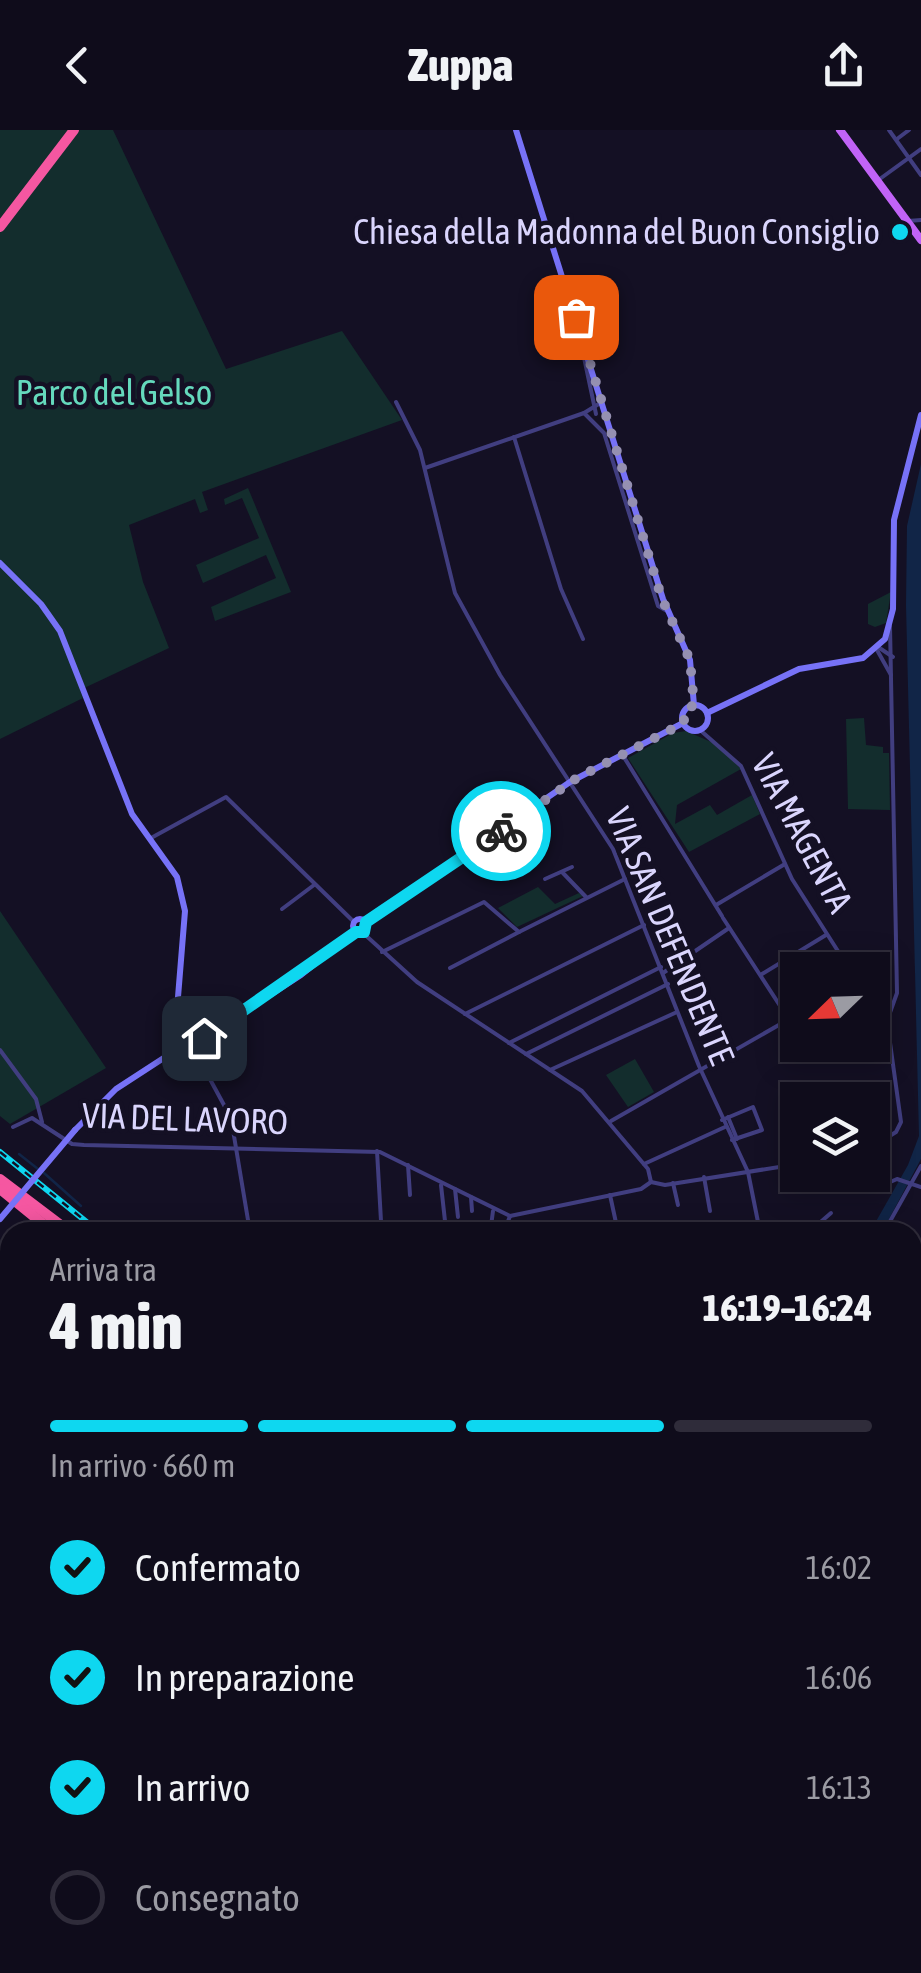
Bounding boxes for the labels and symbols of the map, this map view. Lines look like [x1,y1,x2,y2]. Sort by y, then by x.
place label: Chiesa della Madonna del Buon Consiglio [353,211,880,251]
marker: Chiesa della Madonna del Buon Consiglio [889,221,911,243]
pin [534,275,619,360]
park label: Parco del Gelso [16,372,212,412]
street label: VIA MAGENTA [744,746,862,919]
courier [451,781,551,881]
street label: VIA SAN DEFENDENTE [599,801,743,1070]
north arrow [780,952,890,1062]
pin [162,996,247,1081]
street label: VIA DEL LAVORO [82,1094,289,1142]

